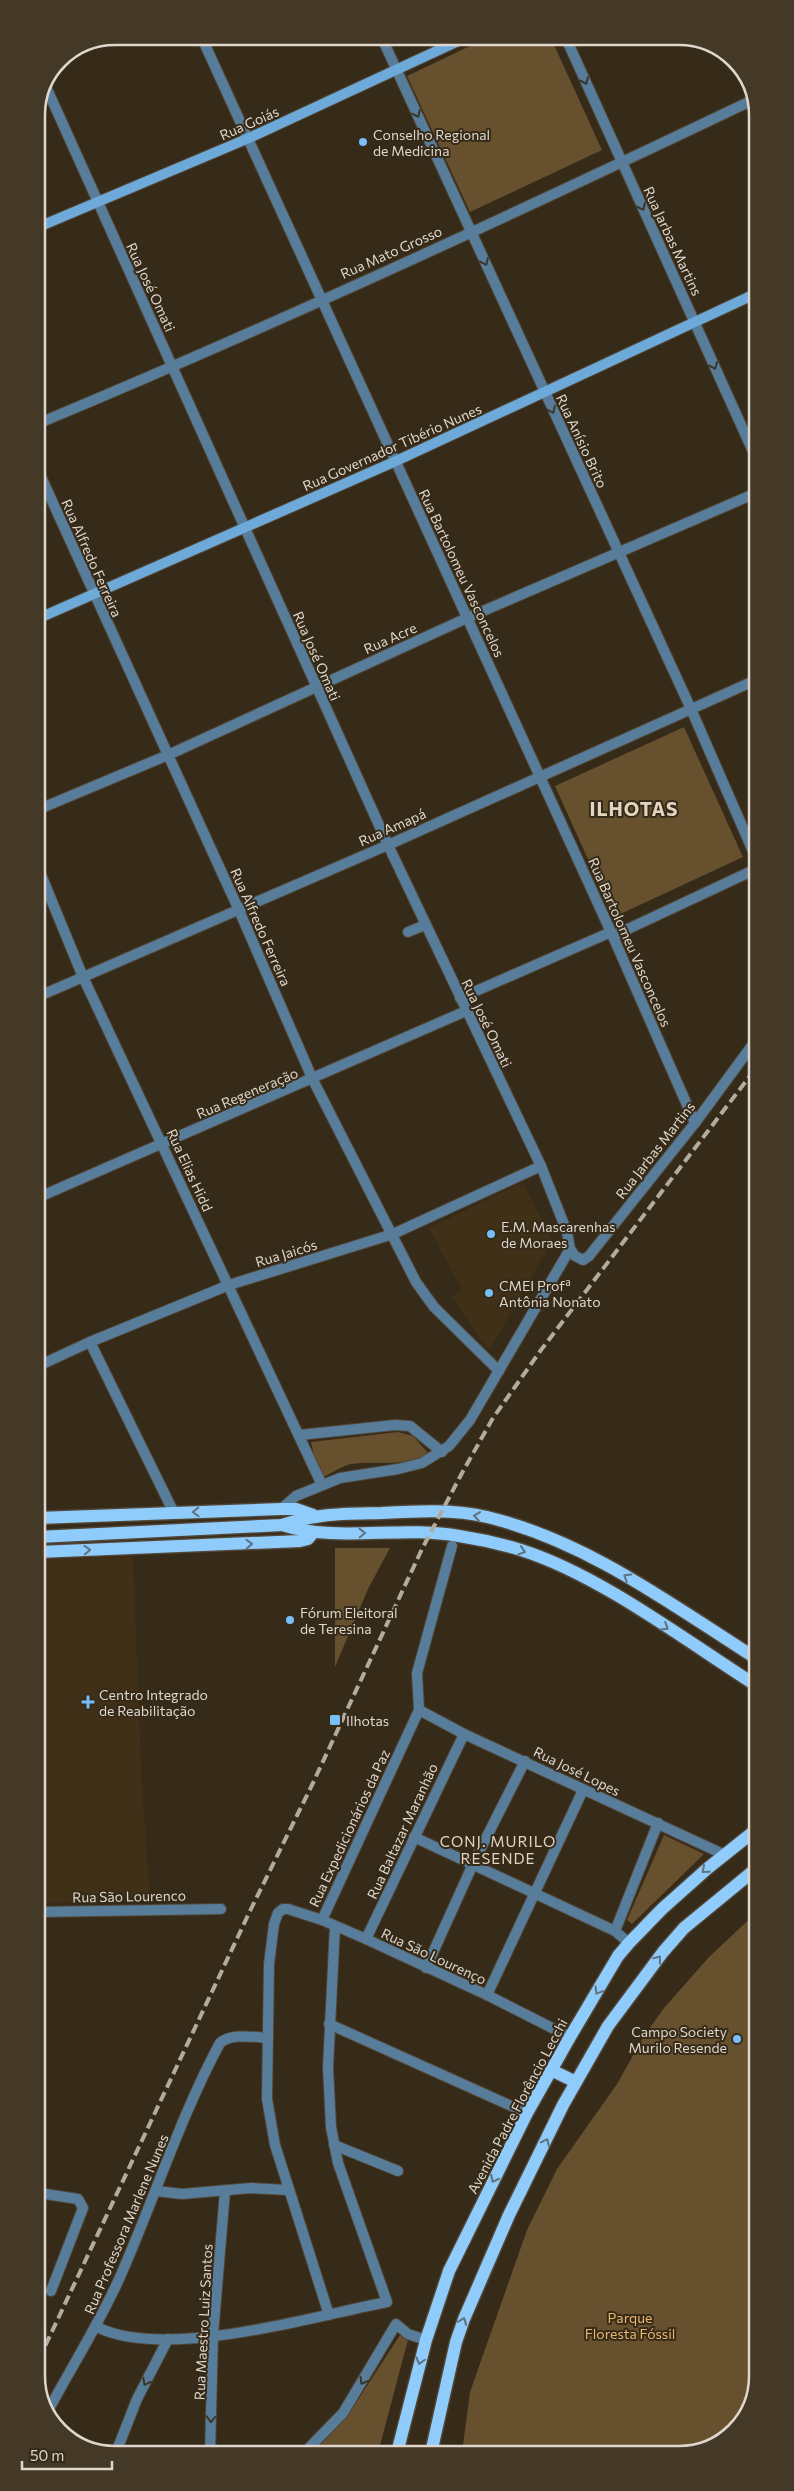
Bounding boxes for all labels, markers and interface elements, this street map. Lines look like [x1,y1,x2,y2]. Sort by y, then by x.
one-way arrow [579,76,589,85]
street label: Rua Goiás [217,102,281,144]
one-way arrow [410,109,420,118]
place label: Conselho Regional de Medicina [373,126,490,159]
marker: Conselho Regional de Medicina [357,136,369,148]
street label: Rua Jarbas Martins [640,184,706,298]
one-way arrow [636,202,647,211]
street label: Rua Mato Grosso [338,222,444,282]
street label: Rua José Omati [123,240,179,334]
one-way arrow [478,257,489,266]
one-way arrow [708,361,719,370]
street label: Rua Anísio Brito [553,391,611,491]
street label: Rua Governador Tibério Nunes [300,400,484,494]
one-way arrow [546,405,557,414]
street label: Rua Bartolomeu Vasconcelos [416,486,508,660]
street label: Rua Alfredo Ferreira [58,496,126,620]
street label: Rua José Omati [290,609,344,703]
street label: Rua Acre [361,619,419,657]
district label: ILHOTAS [589,797,679,820]
street label: Rua Amapá [356,805,428,849]
street label: Rua Bartolomeu Vasconcelos [585,855,675,1029]
street label: Rua Alfredo Ferreira [227,865,295,989]
street label: Rua José Omati [458,976,516,1070]
street label: Rua Regeneração [194,1064,300,1122]
street label: Rua Jarbas Martins [612,1098,698,1202]
street label: Rua Elias Hidd [163,1126,217,1214]
place label: E.M. Mascarenhas de Moraes [501,1218,616,1251]
marker: E.M. Mascarenhas de Moraes [485,1228,497,1240]
street label: Rua Jaicós [253,1236,319,1270]
place label: CMEI Profª Antônia Nonato [499,1277,601,1310]
marker: CMEI Profª Antônia Nonato [483,1287,495,1299]
one-way arrow [191,1507,199,1517]
one-way arrow [473,1511,482,1521]
one-way arrow [358,1527,366,1538]
one-way arrow [245,1538,253,1549]
one-way arrow [83,1545,91,1555]
one-way arrow [517,1545,526,1555]
one-way arrow [623,1573,632,1583]
place label: Fórum Eleitoral de Teresina [300,1604,398,1637]
marker: Fórum Eleitoral de Teresina [284,1614,296,1626]
one-way arrow [660,1621,669,1631]
place label: Centro Integrado de Reabilitação [99,1686,208,1719]
marker: Centro Integrado de Reabilitação [81,1695,95,1709]
place label: Ilhotas [346,1712,389,1729]
marker: Ilhotas [328,1713,342,1727]
street label: Rua José Lopes [531,1743,623,1799]
street label: Rua Expedicionários da Paz [305,1746,393,1910]
street label: Rua Baltazar Maranhão [363,1760,441,1902]
district label: CONJ. MURILO RESENDE [440,1832,556,1867]
one-way arrow [702,1865,711,1874]
street label: Rua São Lourenco [72,1887,186,1905]
street label: Rua São Lourenço [379,1924,489,1988]
one-way arrow [652,1956,660,1965]
one-way arrow [594,1985,604,1994]
street label: Avenida Padre Florêncio Lecchi [464,2016,570,2196]
place label: Campo Society Murilo Resende [628,2023,727,2056]
marker: Campo Society Murilo Resende [731,2033,743,2045]
street label: Rua Professora Marlene Nunes [80,2131,172,2317]
one-way arrow [540,2138,550,2147]
one-way arrow [490,2174,500,2183]
street label: Rua Maestro Luiz Santos [190,2243,216,2401]
park label: Parque Floresta Fóssil [585,2309,675,2342]
one-way arrow [457,2317,467,2326]
one-way arrow [415,2357,426,2366]
one-way arrow [359,2376,369,2385]
one-way arrow [142,2377,152,2386]
one-way arrow [206,2415,216,2423]
scale bar [22,2438,112,2470]
text: 50 m [30,2446,64,2464]

